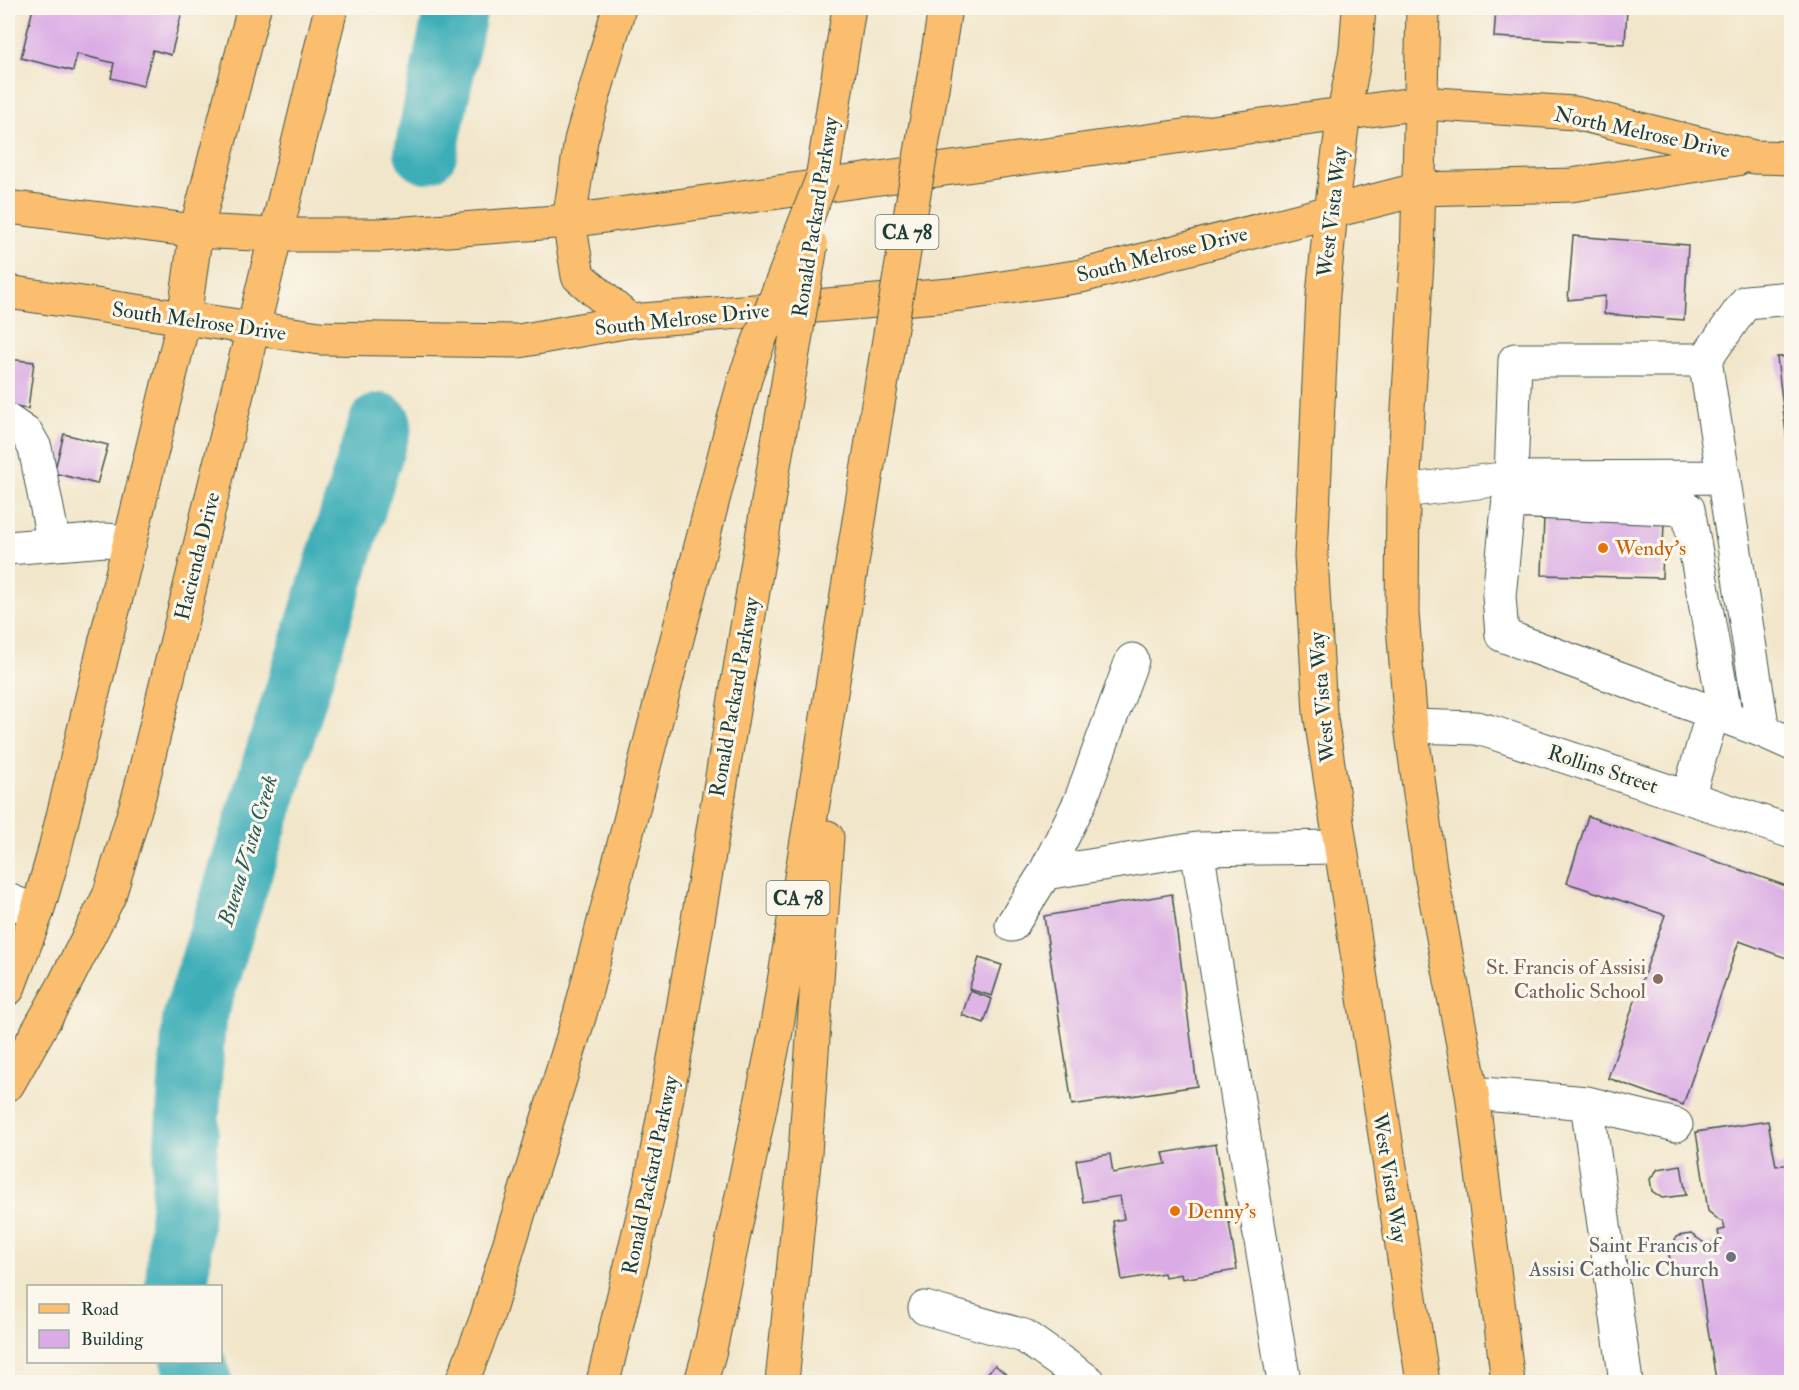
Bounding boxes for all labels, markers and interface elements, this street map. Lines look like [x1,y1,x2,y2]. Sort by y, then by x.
street label: North Melrose Drive [1552,101,1732,164]
street label: Ronald Packard Parkway [786,114,845,319]
street label: West Vista Way [1311,145,1354,280]
road number: CA 78 [876,215,938,249]
street label: South Melrose Drive [1074,220,1251,289]
street label: South Melrose Drive [110,296,288,347]
street label: South Melrose Drive [593,297,771,342]
street label: Hacienda Drive [169,489,226,623]
place label: Wendy's [1614,535,1686,562]
marker: Wendy's [1596,541,1610,555]
street label: Ronald Packard Parkway [704,594,766,799]
street label: West Vista Way [1303,630,1342,765]
street label: Rollins Street [1544,739,1662,800]
water label: Buena Vista Creek [211,772,284,930]
road number: CA 78 [766,881,830,915]
place label: St. Francis of Assisi Catholic School [1486,954,1647,1005]
marker: St. Francis of Assisi Catholic School [1651,972,1665,986]
street label: Ronald Packard Parkway [616,1072,685,1277]
street label: West Vista Way [1366,1110,1413,1246]
place label: Denny's [1187,1198,1256,1225]
marker: Denny's [1168,1204,1182,1218]
place label: Saint Francis of Assisi Catholic Church [1528,1232,1722,1283]
marker: Saint Francis of Assisi Catholic Church [1724,1250,1738,1264]
legend [27,1285,222,1363]
text: Road [81,1298,119,1321]
text: Building [81,1328,144,1351]

